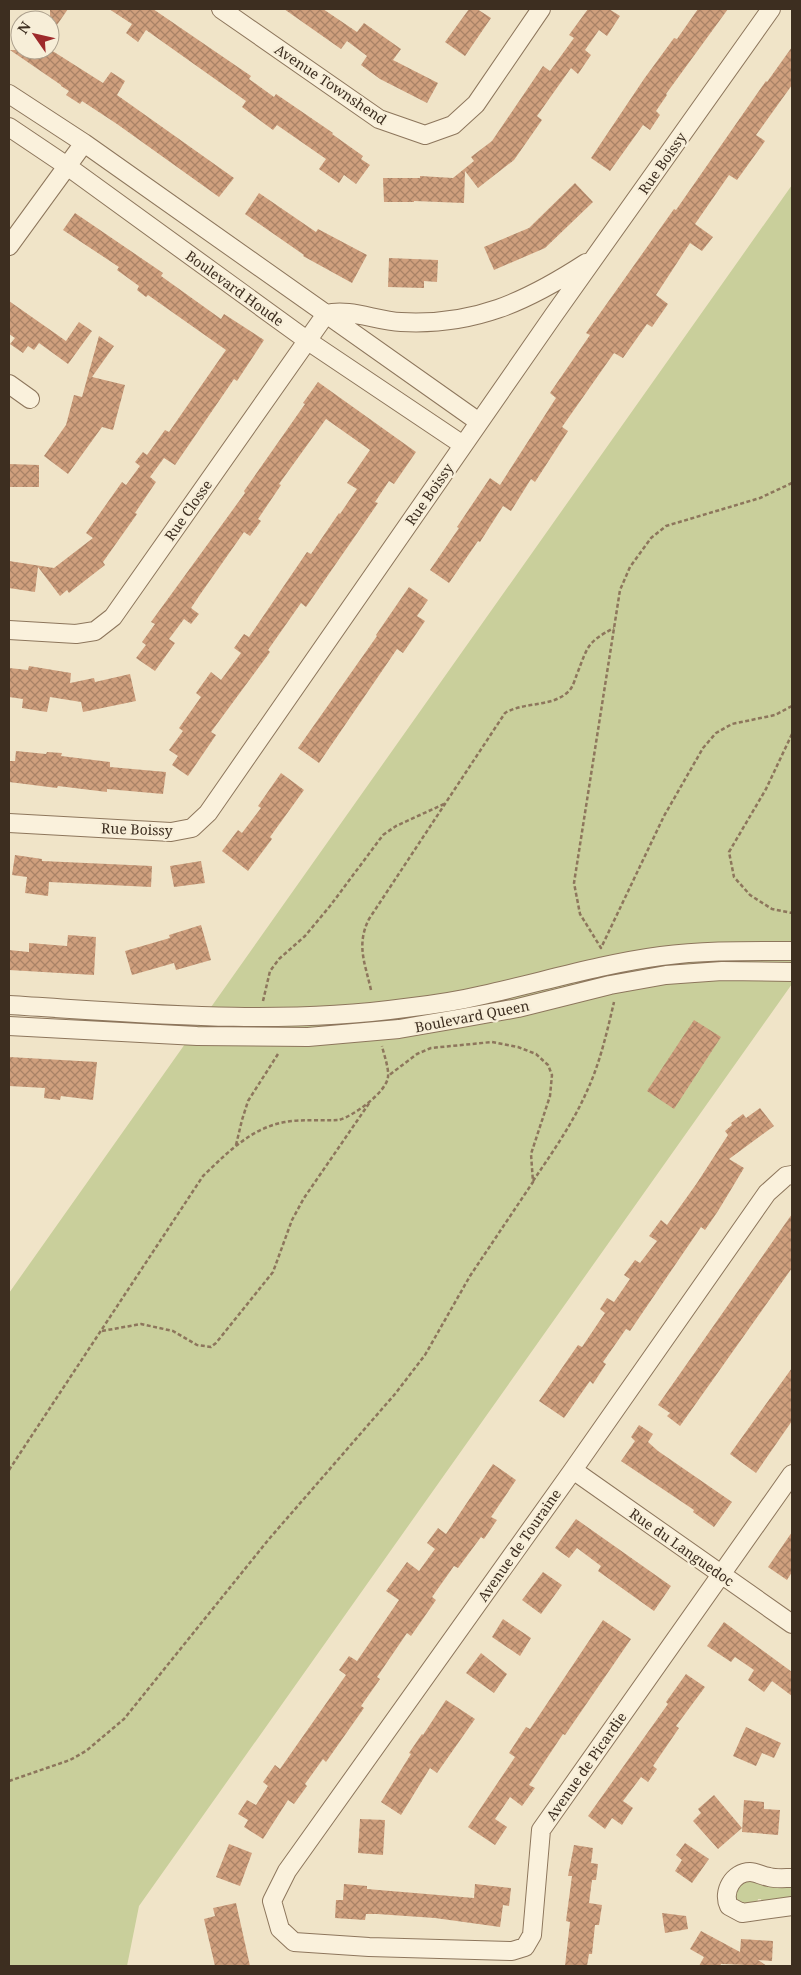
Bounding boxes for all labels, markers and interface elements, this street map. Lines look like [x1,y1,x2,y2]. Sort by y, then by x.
north arrow [10,10,60,60]
text: N [13,18,35,37]
street label: Avenue Townshend [271,39,391,129]
street label: Rue Boissy [634,128,690,198]
street label: Boulevard Houde [182,246,288,330]
street label: Rue Boissy [401,459,457,529]
street label: Rue Closse [160,476,216,544]
street label: Rue Boissy [101,818,173,840]
street label: Boulevard Queen [413,996,531,1036]
street label: Avenue de Touraine [473,1485,565,1605]
street label: Rue du Languedoc [626,1504,738,1590]
street label: Avenue de Picardie [541,1708,631,1824]

